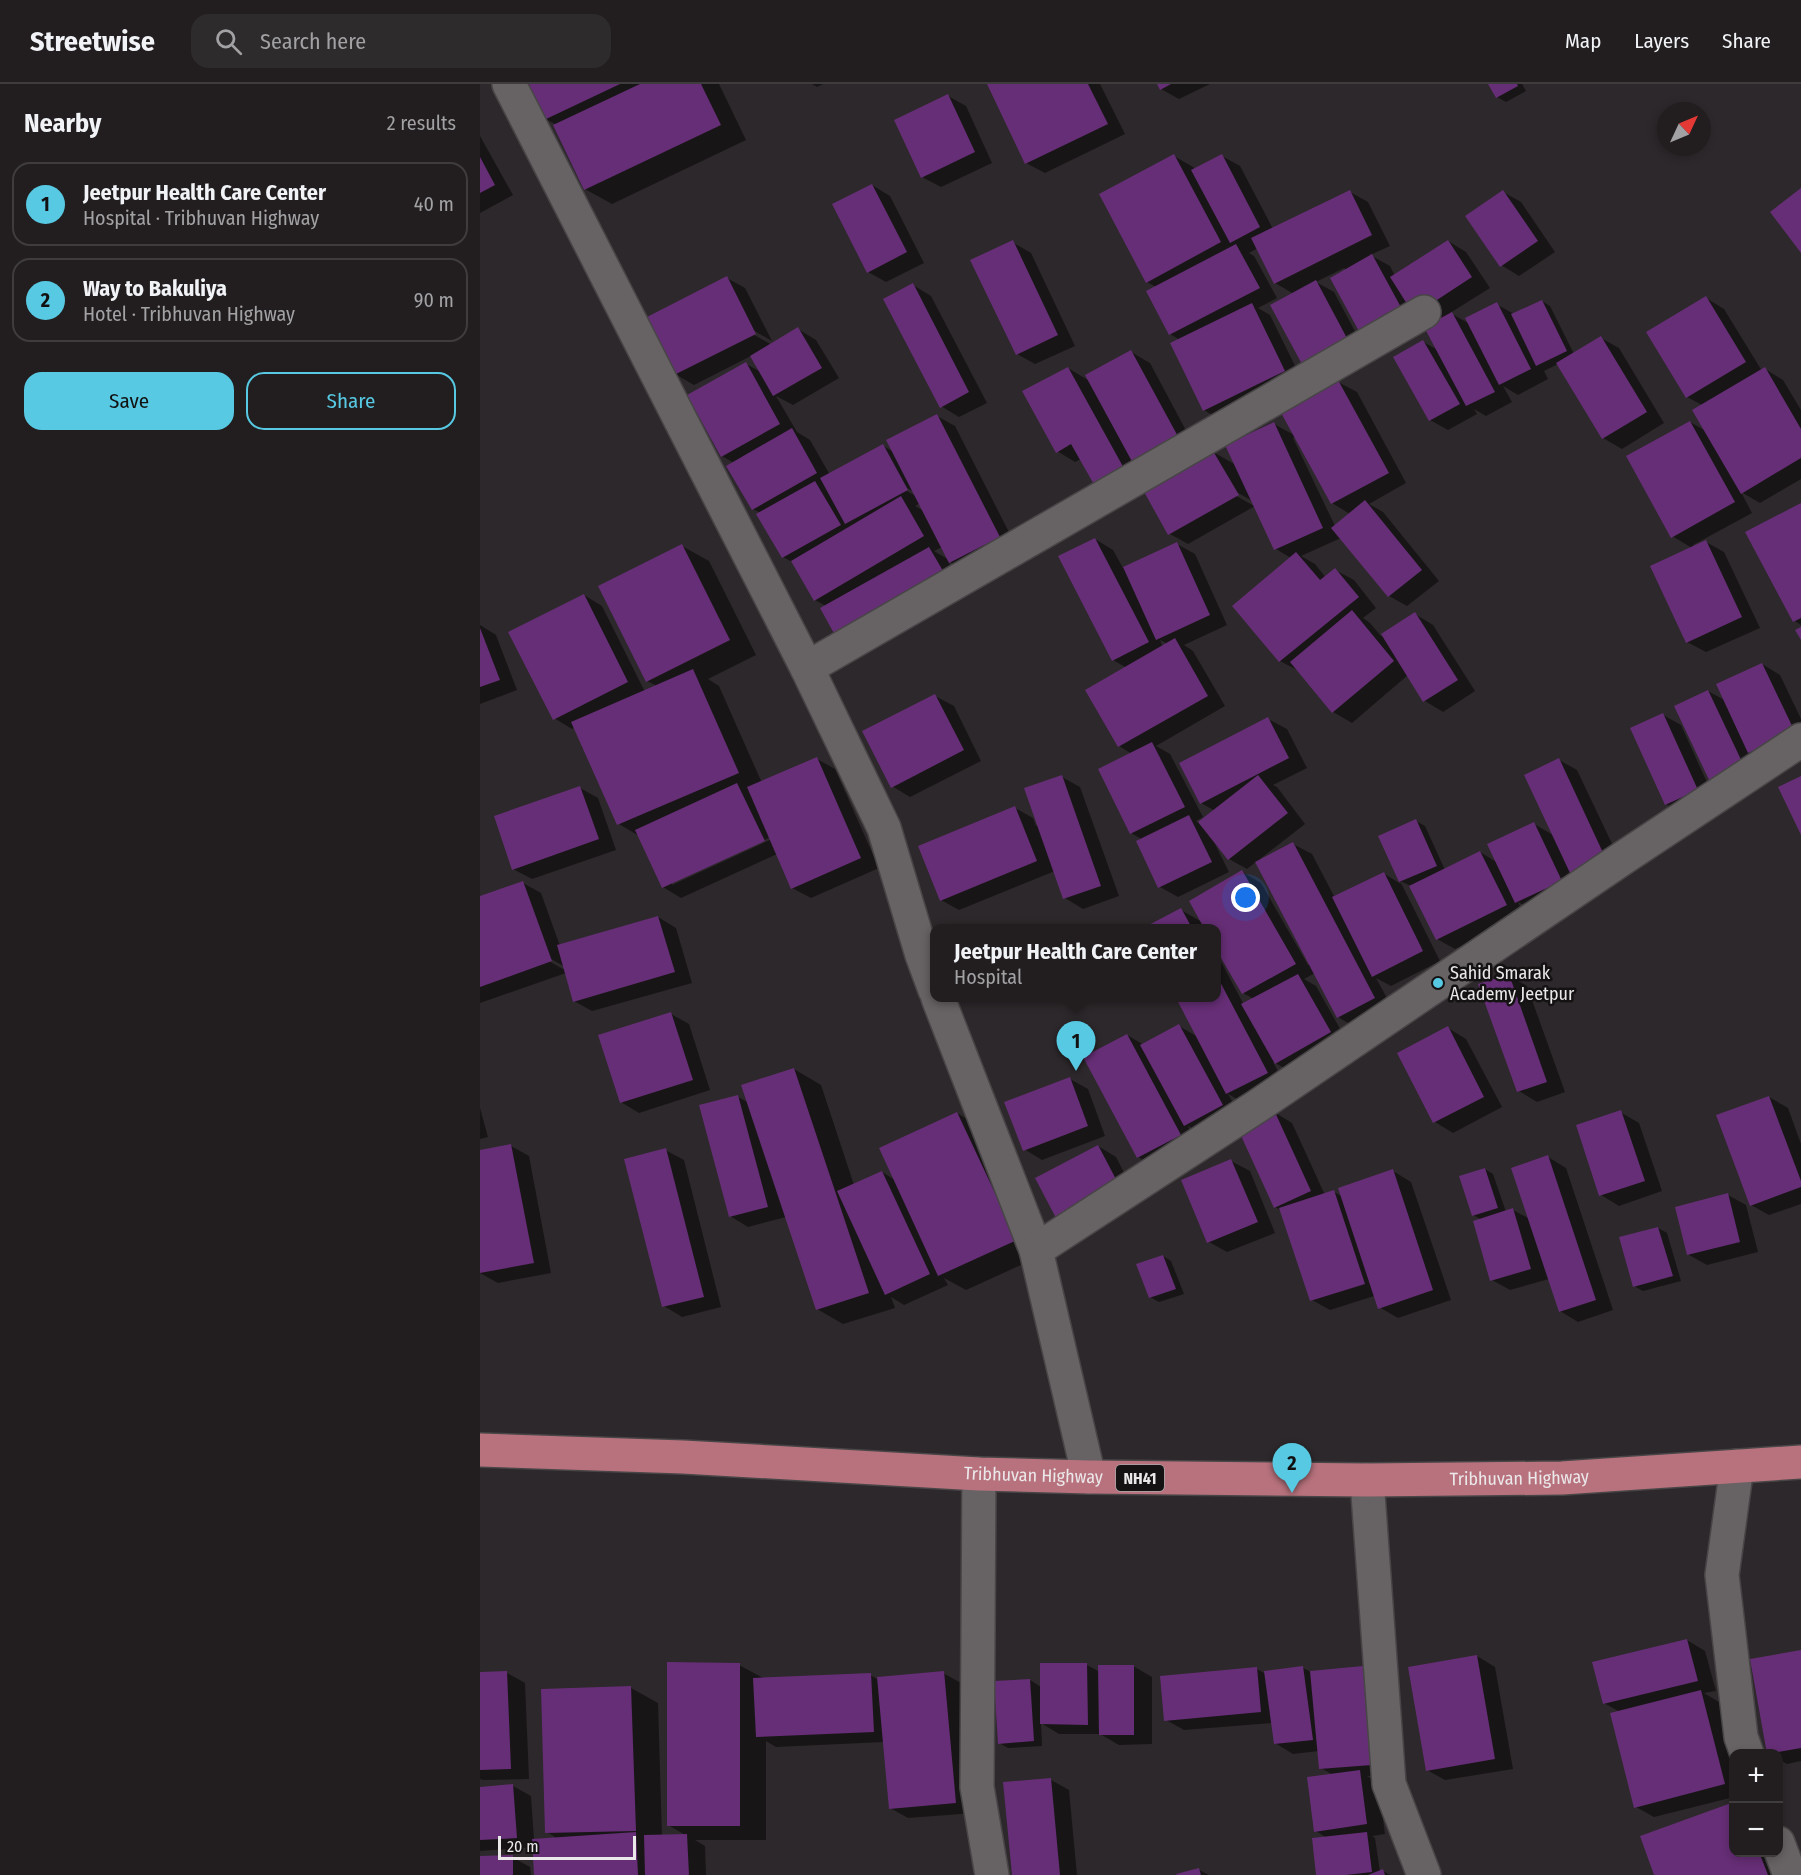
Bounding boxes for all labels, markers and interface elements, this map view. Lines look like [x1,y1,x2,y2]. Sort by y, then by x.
search box [191,14,611,68]
text: Streetwise [30,25,155,58]
icon: search [212,25,245,58]
text: Search here [260,28,366,55]
text: Map [1565,28,1601,54]
text: Layers [1634,28,1689,54]
text: Share [1722,28,1771,54]
north arrow [1657,102,1711,156]
text: Nearby [24,108,101,139]
text: 2 results [387,111,456,135]
text: Jeetpur Health Care Center [83,179,326,206]
text: 1 [41,192,50,216]
text: 40 m [414,192,454,216]
text: Hospital · Tribhuvan Highway [83,206,319,230]
text: Way to Bakuliya [83,275,227,302]
text: 2 [41,288,50,312]
text: 90 m [414,288,454,312]
text: Hotel · Tribhuvan Highway [83,302,295,326]
button: Save [24,372,234,430]
button: Share [246,372,456,430]
your location [1231,883,1260,912]
popup [930,924,1221,1002]
text: Jeetpur Health Care Center [954,938,1197,965]
place label: Sahid Smarak Academy Jeetpur [1450,962,1575,1005]
text: Hospital [954,965,1022,989]
marker: Sahid Smarak Academy Jeetpur [1431,976,1445,990]
pin: 1 [1056,1022,1096,1071]
pin: 2 [1272,1444,1312,1493]
street label: Tribhuvan Highway [963,1462,1103,1488]
road number: NH41 [1116,1465,1164,1491]
street label: Tribhuvan Highway [1450,1465,1590,1490]
map controls [1729,1749,1783,1857]
button: + [1729,1749,1783,1803]
button: − [1729,1803,1783,1857]
scale bar [498,1833,636,1860]
text: 20 m [507,1837,538,1856]

